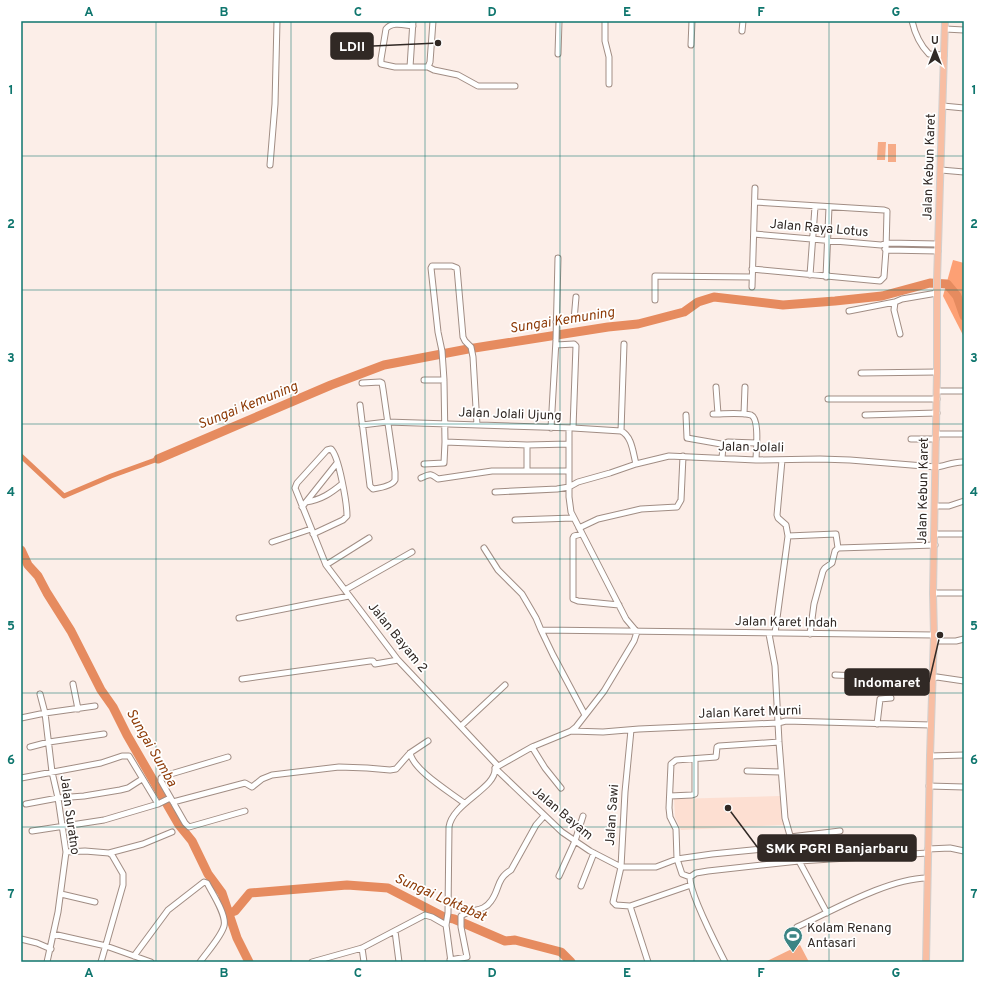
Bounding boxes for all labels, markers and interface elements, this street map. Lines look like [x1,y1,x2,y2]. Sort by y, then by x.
text: A [84,5,94,21]
text: B [220,5,229,21]
text: C [354,5,362,21]
text: D [487,5,497,21]
text: E [623,5,631,21]
text: F [757,5,765,21]
text: G [892,5,901,21]
north arrow [915,30,955,70]
callout: LDII [331,33,373,59]
text: U [931,34,939,48]
text: LDII [339,39,365,56]
text: 1 [8,83,14,99]
text: 1 [971,83,977,99]
street label: Jalan Kebun Karet [920,113,940,221]
text: 2 [7,217,15,233]
street label: Jalan Raya Lotus [769,217,869,241]
text: 2 [970,217,978,233]
water label: Sungai Kemuning [508,304,616,338]
text: 3 [7,351,15,367]
text: 3 [970,351,978,367]
water label: Sungai Kemuning [196,378,301,434]
street label: Jalan Jolali Ujung [458,405,562,425]
street label: Jalan Kebun Karet [915,437,933,545]
street label: Jalan Jolali [718,439,784,457]
text: 4 [7,485,15,501]
text: 4 [970,485,978,501]
street label: Jalan Bayam 2 [364,600,430,676]
street label: Jalan Karet Indah [735,614,837,632]
text: 5 [7,619,15,635]
text: 5 [970,619,978,635]
callout: Indomaret [845,669,929,695]
text: Indomaret [853,675,921,692]
street label: Jalan Karet Murni [698,703,802,723]
water label: Sungai Sumba [122,706,180,791]
text: 6 [7,753,15,769]
text: 6 [970,753,978,769]
street label: Jalan Suratno [55,774,83,856]
street label: Jalan Bayam [528,784,596,844]
street label: Jalan Sawi [603,784,623,846]
callout: SMK PGRI Banjarbaru [758,835,916,861]
text: SMK PGRI Banjarbaru [766,841,908,858]
water label: Sungai Loktabat [392,870,489,926]
text: 7 [8,887,15,903]
text: 7 [971,887,978,903]
place label: Kolam Renang Antasari [807,921,892,952]
sports icon: Kolam Renang Antasari [782,925,804,953]
text: A [84,966,94,982]
text: B [220,966,229,982]
text: C [354,966,362,982]
text: D [487,966,497,982]
text: E [623,966,631,982]
text: F [757,966,765,982]
text: G [892,966,901,982]

